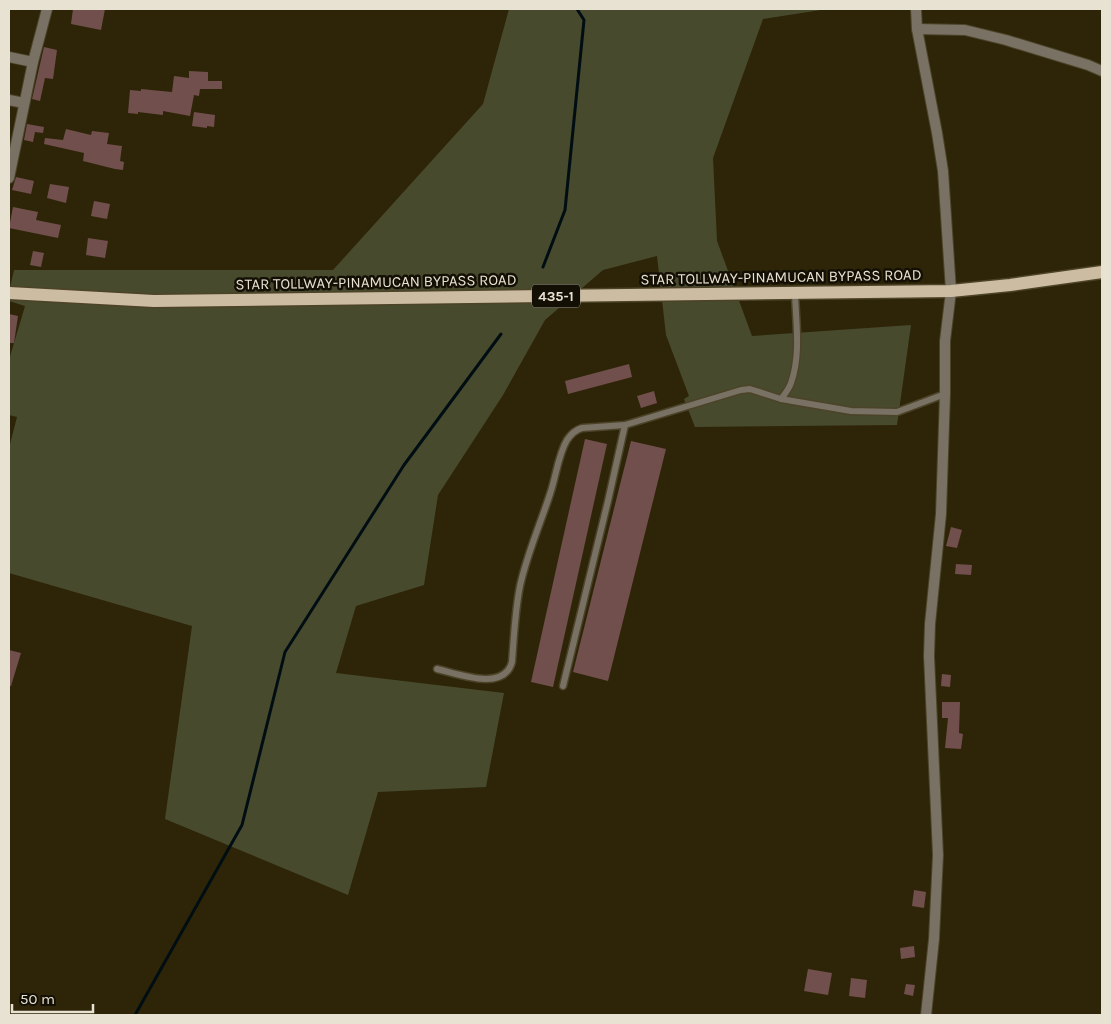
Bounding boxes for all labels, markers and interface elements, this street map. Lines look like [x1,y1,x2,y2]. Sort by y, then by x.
street label: STAR TOLLWAY-PINAMUCAN BYPASS ROAD [640,266,922,288]
street label: STAR TOLLWAY-PINAMUCAN BYPASS ROAD [235,271,517,293]
road number: 435-1 [532,284,580,308]
scale bar [12,982,94,1014]
text: 50 m [20,990,55,1008]

